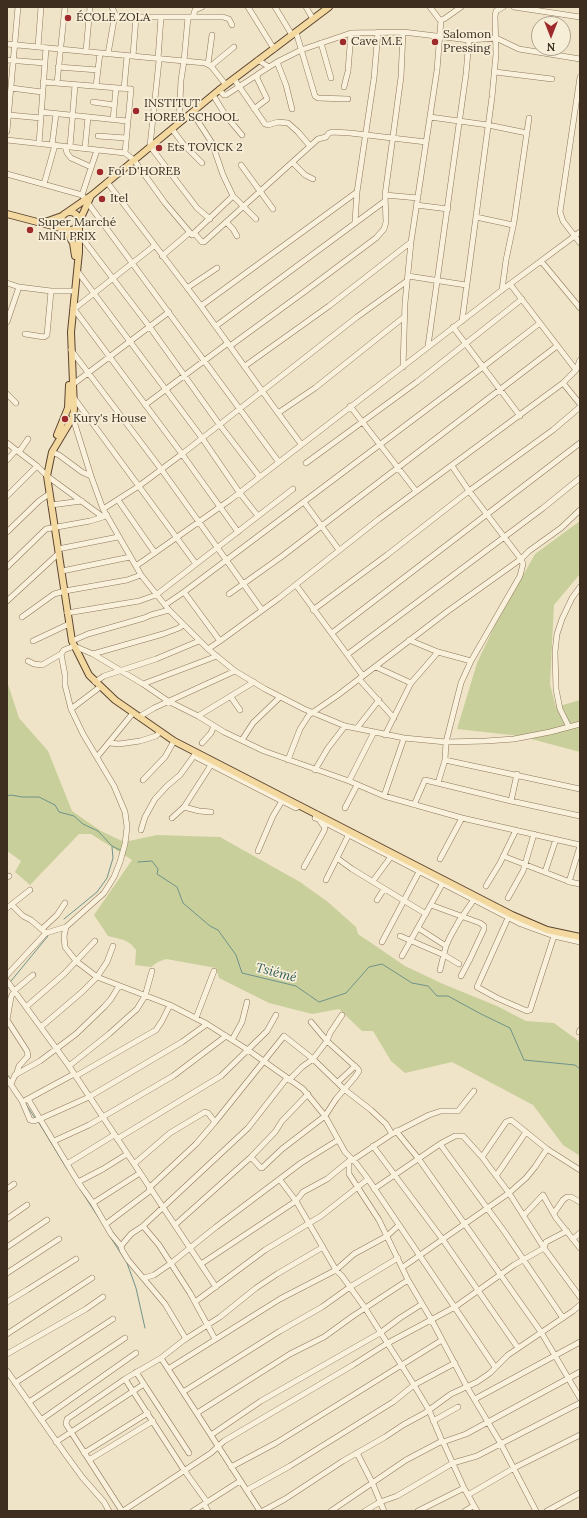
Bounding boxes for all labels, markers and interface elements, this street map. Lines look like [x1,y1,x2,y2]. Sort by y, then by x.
place label: ÉCOLE ZOLA [76,11,150,25]
marker: ÉCOLE ZOLA [63,13,73,23]
north arrow [531,16,571,56]
place label: Salomon Pressing [443,28,491,56]
place label: Cave M.E [351,35,403,49]
marker: Cave M.E [338,37,348,47]
marker: Salomon Pressing [430,37,440,47]
text: N [547,40,555,54]
place label: INSTITUT HOREB SCHOOL [144,97,239,125]
marker: INSTITUT HOREB SCHOOL [131,106,141,116]
place label: Ets TOVICK 2 [167,141,243,155]
marker: Ets TOVICK 2 [154,143,164,153]
place label: Foi D'HOREB [108,165,181,179]
marker: Foi D'HOREB [95,167,105,177]
place label: Itel [110,192,128,206]
marker: Itel [97,194,107,204]
place label: Super Marché MINI PRIX [38,216,116,244]
marker: Super Marché MINI PRIX [25,225,35,235]
place label: Kury's House [73,412,147,426]
marker: Kury's House [60,414,70,424]
water label: Tsiémé [254,960,298,986]

